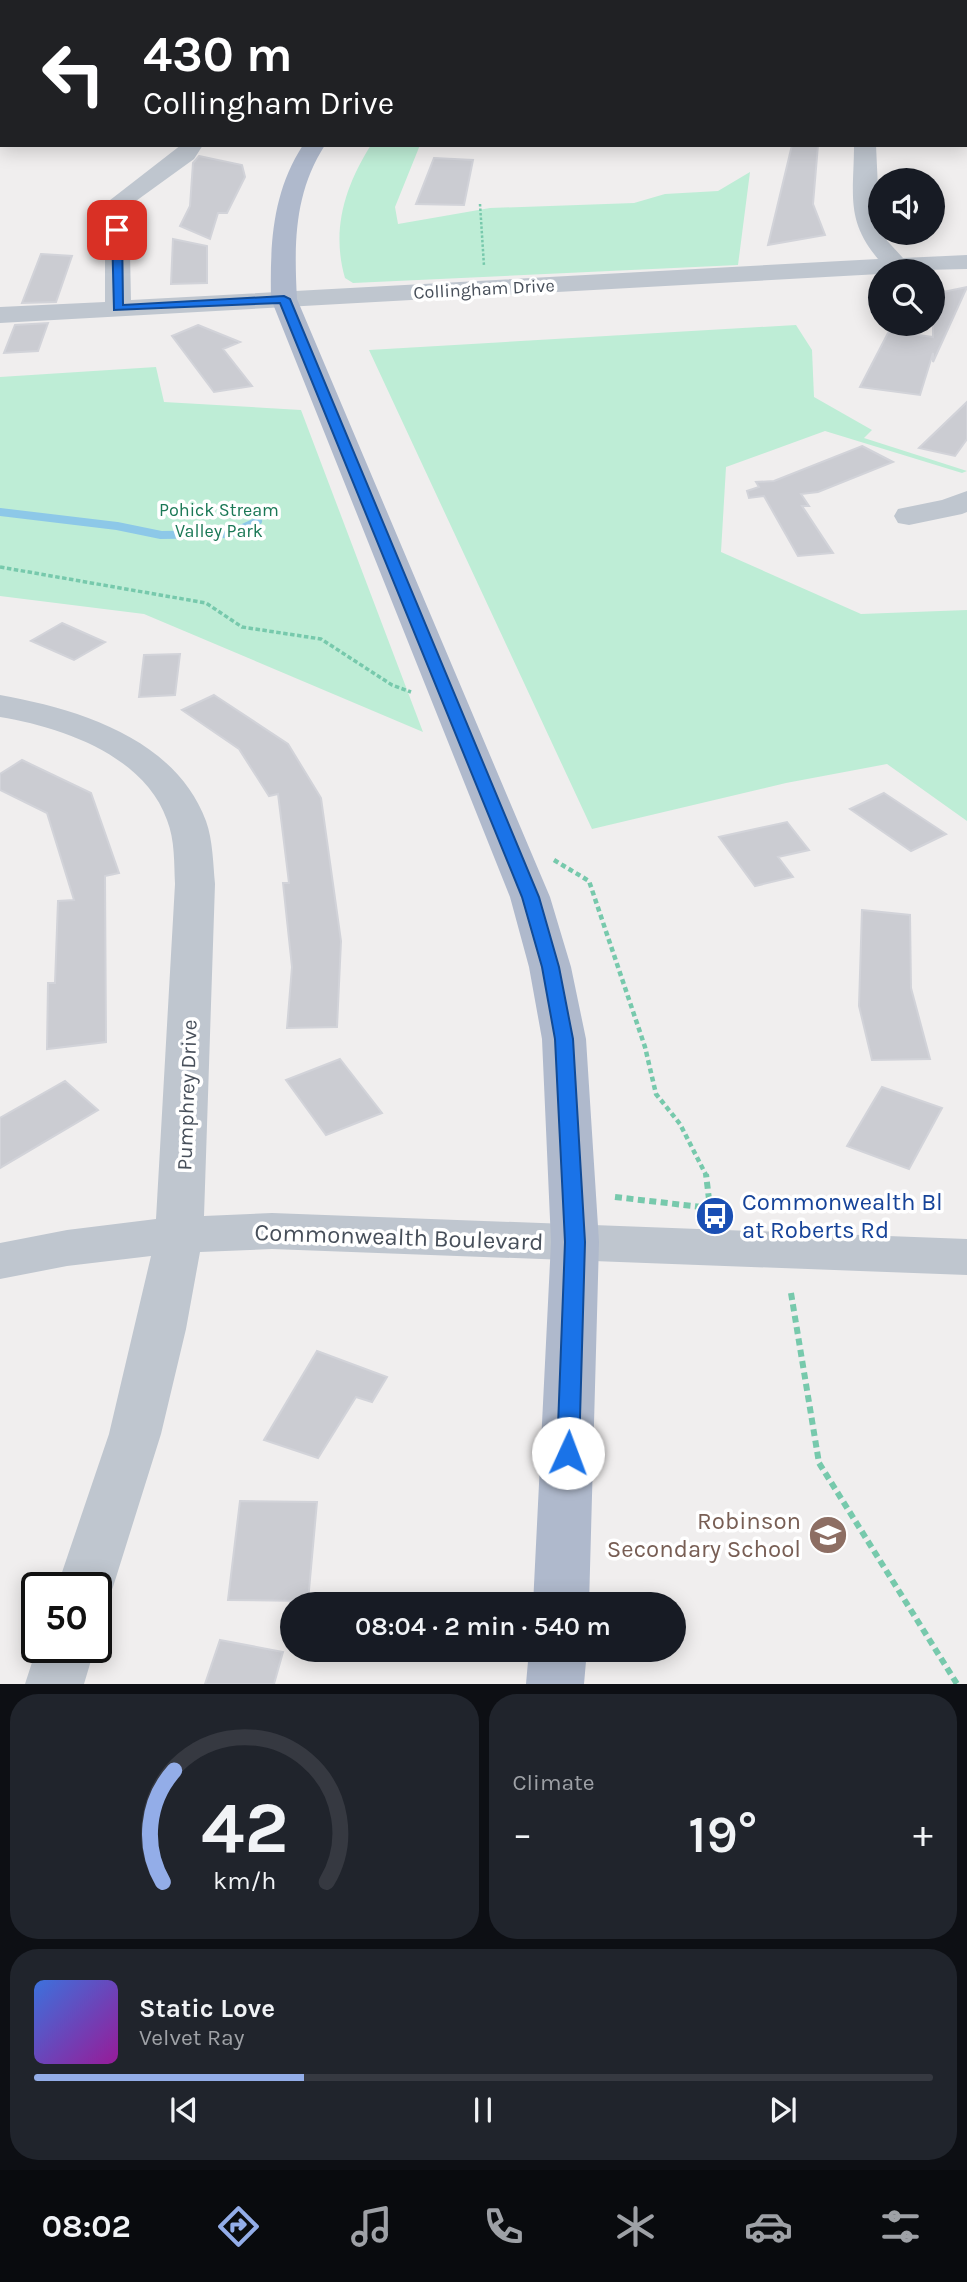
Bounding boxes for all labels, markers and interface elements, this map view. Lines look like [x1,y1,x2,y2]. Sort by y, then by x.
text: 430 m [143,26,293,83]
icon: left [28,28,119,119]
text: Collingham Drive [143,85,394,122]
map controls [868,168,945,336]
button: sound [868,168,945,245]
pin [87,200,147,260]
icon: arrive [98,211,136,249]
button: search [868,259,945,336]
street label: Collingham Drive [413,274,555,304]
park label: Pohick Stream Valley Park [159,499,279,542]
street label: Pumphrey Drive [172,1019,202,1171]
place label: Commonwealth Bl at Roberts Rd [742,1188,943,1244]
bus stop icon: Commonwealth Bl at Roberts Rd [694,1195,736,1237]
street label: Commonwealth Boulevard [254,1218,544,1256]
position arrow [531,1416,605,1490]
place label: Robinson Secondary School [607,1507,801,1563]
school or university icon: Robinson Secondary School [807,1514,849,1556]
speed limit sign: 50 [21,1572,112,1663]
text: 08:04 · 2 min · 540 m [355,1611,611,1642]
text: Climate [513,1769,595,1796]
text: 42 [201,1786,288,1871]
text: 19° [688,1804,757,1865]
text: − [513,1812,532,1857]
text: + [913,1812,933,1857]
text: km/h [213,1866,276,1895]
text: Static Love [139,1993,275,2024]
text: Velvet Ray [139,2024,244,2051]
icon: previous [165,2091,203,2129]
icon: pause [464,2091,502,2129]
icon: next [764,2091,802,2129]
icon: directions [214,2202,263,2251]
icon: music [347,2202,396,2251]
icon: phone [479,2202,528,2251]
icon: climate [611,2202,660,2251]
icon: car [744,2202,793,2251]
icon: filters [876,2202,925,2251]
text: 08:02 [42,2208,131,2245]

